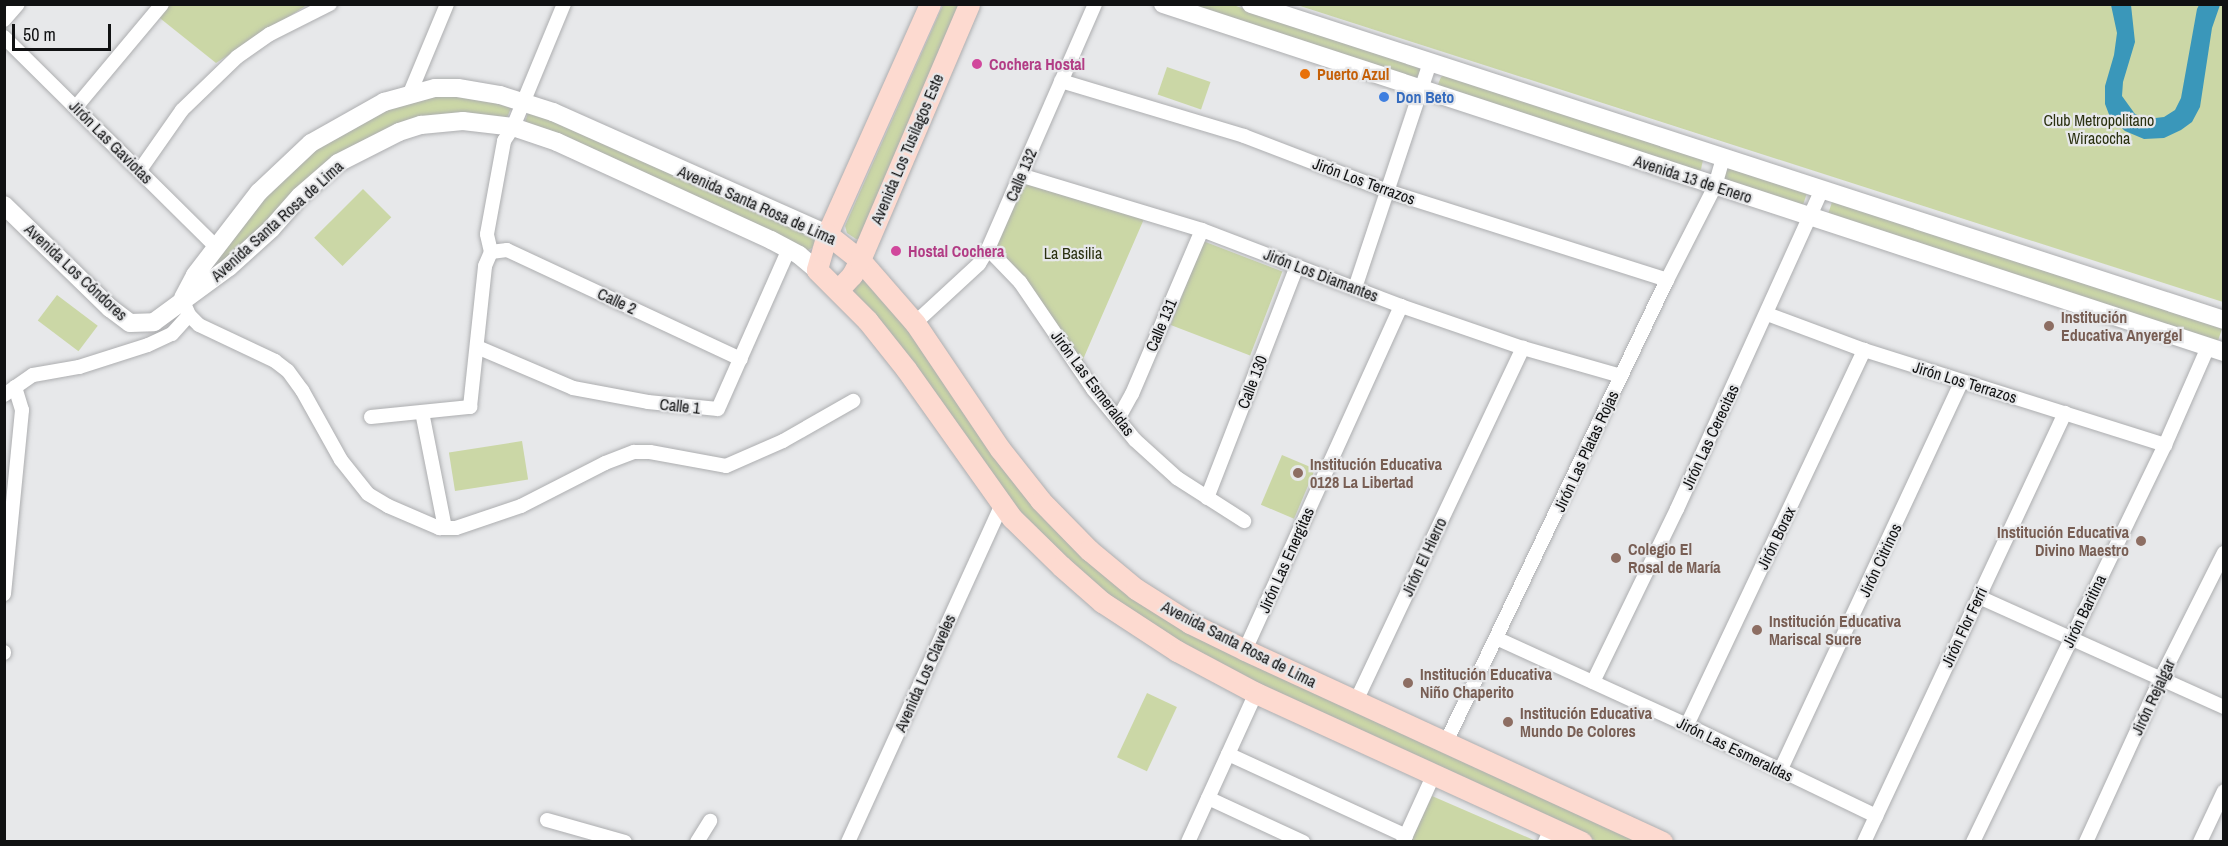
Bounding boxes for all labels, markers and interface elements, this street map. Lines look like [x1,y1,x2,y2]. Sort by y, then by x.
scale bar [15,12,114,50]
text: 50 m [23,22,56,47]
place label: Cochera Hostal [989,54,1085,74]
marker: Cochera Hostal [970,57,984,71]
place label: Puerto Azul [1317,64,1390,84]
marker: Puerto Azul [1298,67,1312,81]
street label: Avenida Los Tusilagos Este [867,71,947,227]
place label: Don Beto [1396,87,1454,107]
marker: Don Beto [1377,90,1391,104]
street label: Jirón Las Gaviotas [65,96,157,188]
park label: Club Metropolitano Wiracocha [2044,110,2154,148]
street label: Calle 132 [1001,146,1041,204]
street label: Avenida 13 de Enero [1632,151,1754,207]
street label: Jirón Los Terrazos [1310,154,1418,208]
street label: Avenida Santa Rosa de Lima [207,157,347,285]
street label: Avenida Santa Rosa de Lima [675,161,839,249]
street label: Avenida Los Cóndores [21,220,131,324]
place label: Hostal Cochera [908,241,1004,261]
park label: La Basilia [1044,243,1102,263]
marker: Hostal Cochera [889,244,903,258]
street label: Jirón Los Diamantes [1261,244,1381,306]
street label: Calle 2 [594,284,640,318]
street label: Calle 131 [1141,296,1181,354]
place label: Institución Educativa Anyergel [2061,307,2183,345]
marker: Institución Educativa Anyergel [2042,319,2056,333]
street label: Jirón Las Esmeraldas [1047,327,1139,439]
street label: Calle 130 [1233,353,1271,411]
street label: Jirón Los Terrazos [1911,357,2019,407]
street label: Jirón Las Cerecitas [1677,381,1743,493]
street label: Jirón Las Platas Rojas [1550,387,1622,515]
street label: Calle 1 [659,394,701,418]
place label: Institución Educativa 0128 La Libertad [1310,454,1442,492]
marker: Institución Educativa 0128 La Libertad [1291,466,1305,480]
street label: Jirón Las Energitas [1254,504,1318,616]
street label: Jirón Borax [1753,504,1799,572]
street label: Jirón El Hierro [1397,515,1451,599]
street label: Jirón Citrinos [1855,520,1905,600]
place label: Institución Educativa Divino Maestro [1997,522,2129,560]
marker: Institución Educativa Divino Maestro [2134,534,2148,548]
place label: Colegio El Rosal de María [1628,539,1721,577]
marker: Colegio El Rosal de María [1609,551,1623,565]
street label: Jirón Baritina [2058,571,2110,651]
street label: Jirón Flor Ferri [1937,584,1991,670]
street label: Avenida Santa Rosa de Lima [1158,597,1320,691]
street label: Avenida Los Claveles [890,611,960,735]
place label: Institución Educativa Mariscal Sucre [1769,611,1901,649]
marker: Institución Educativa Mariscal Sucre [1750,623,1764,637]
street label: Jirón Rejalgar [2127,656,2179,738]
place label: Institución Educativa Niño Chaperito [1420,664,1552,702]
marker: Institución Educativa Niño Chaperito [1401,676,1415,690]
place label: Institución Educativa Mundo De Colores [1520,703,1652,741]
street label: Jirón Las Esmeraldas [1674,713,1796,785]
marker: Institución Educativa Mundo De Colores [1501,715,1515,729]

